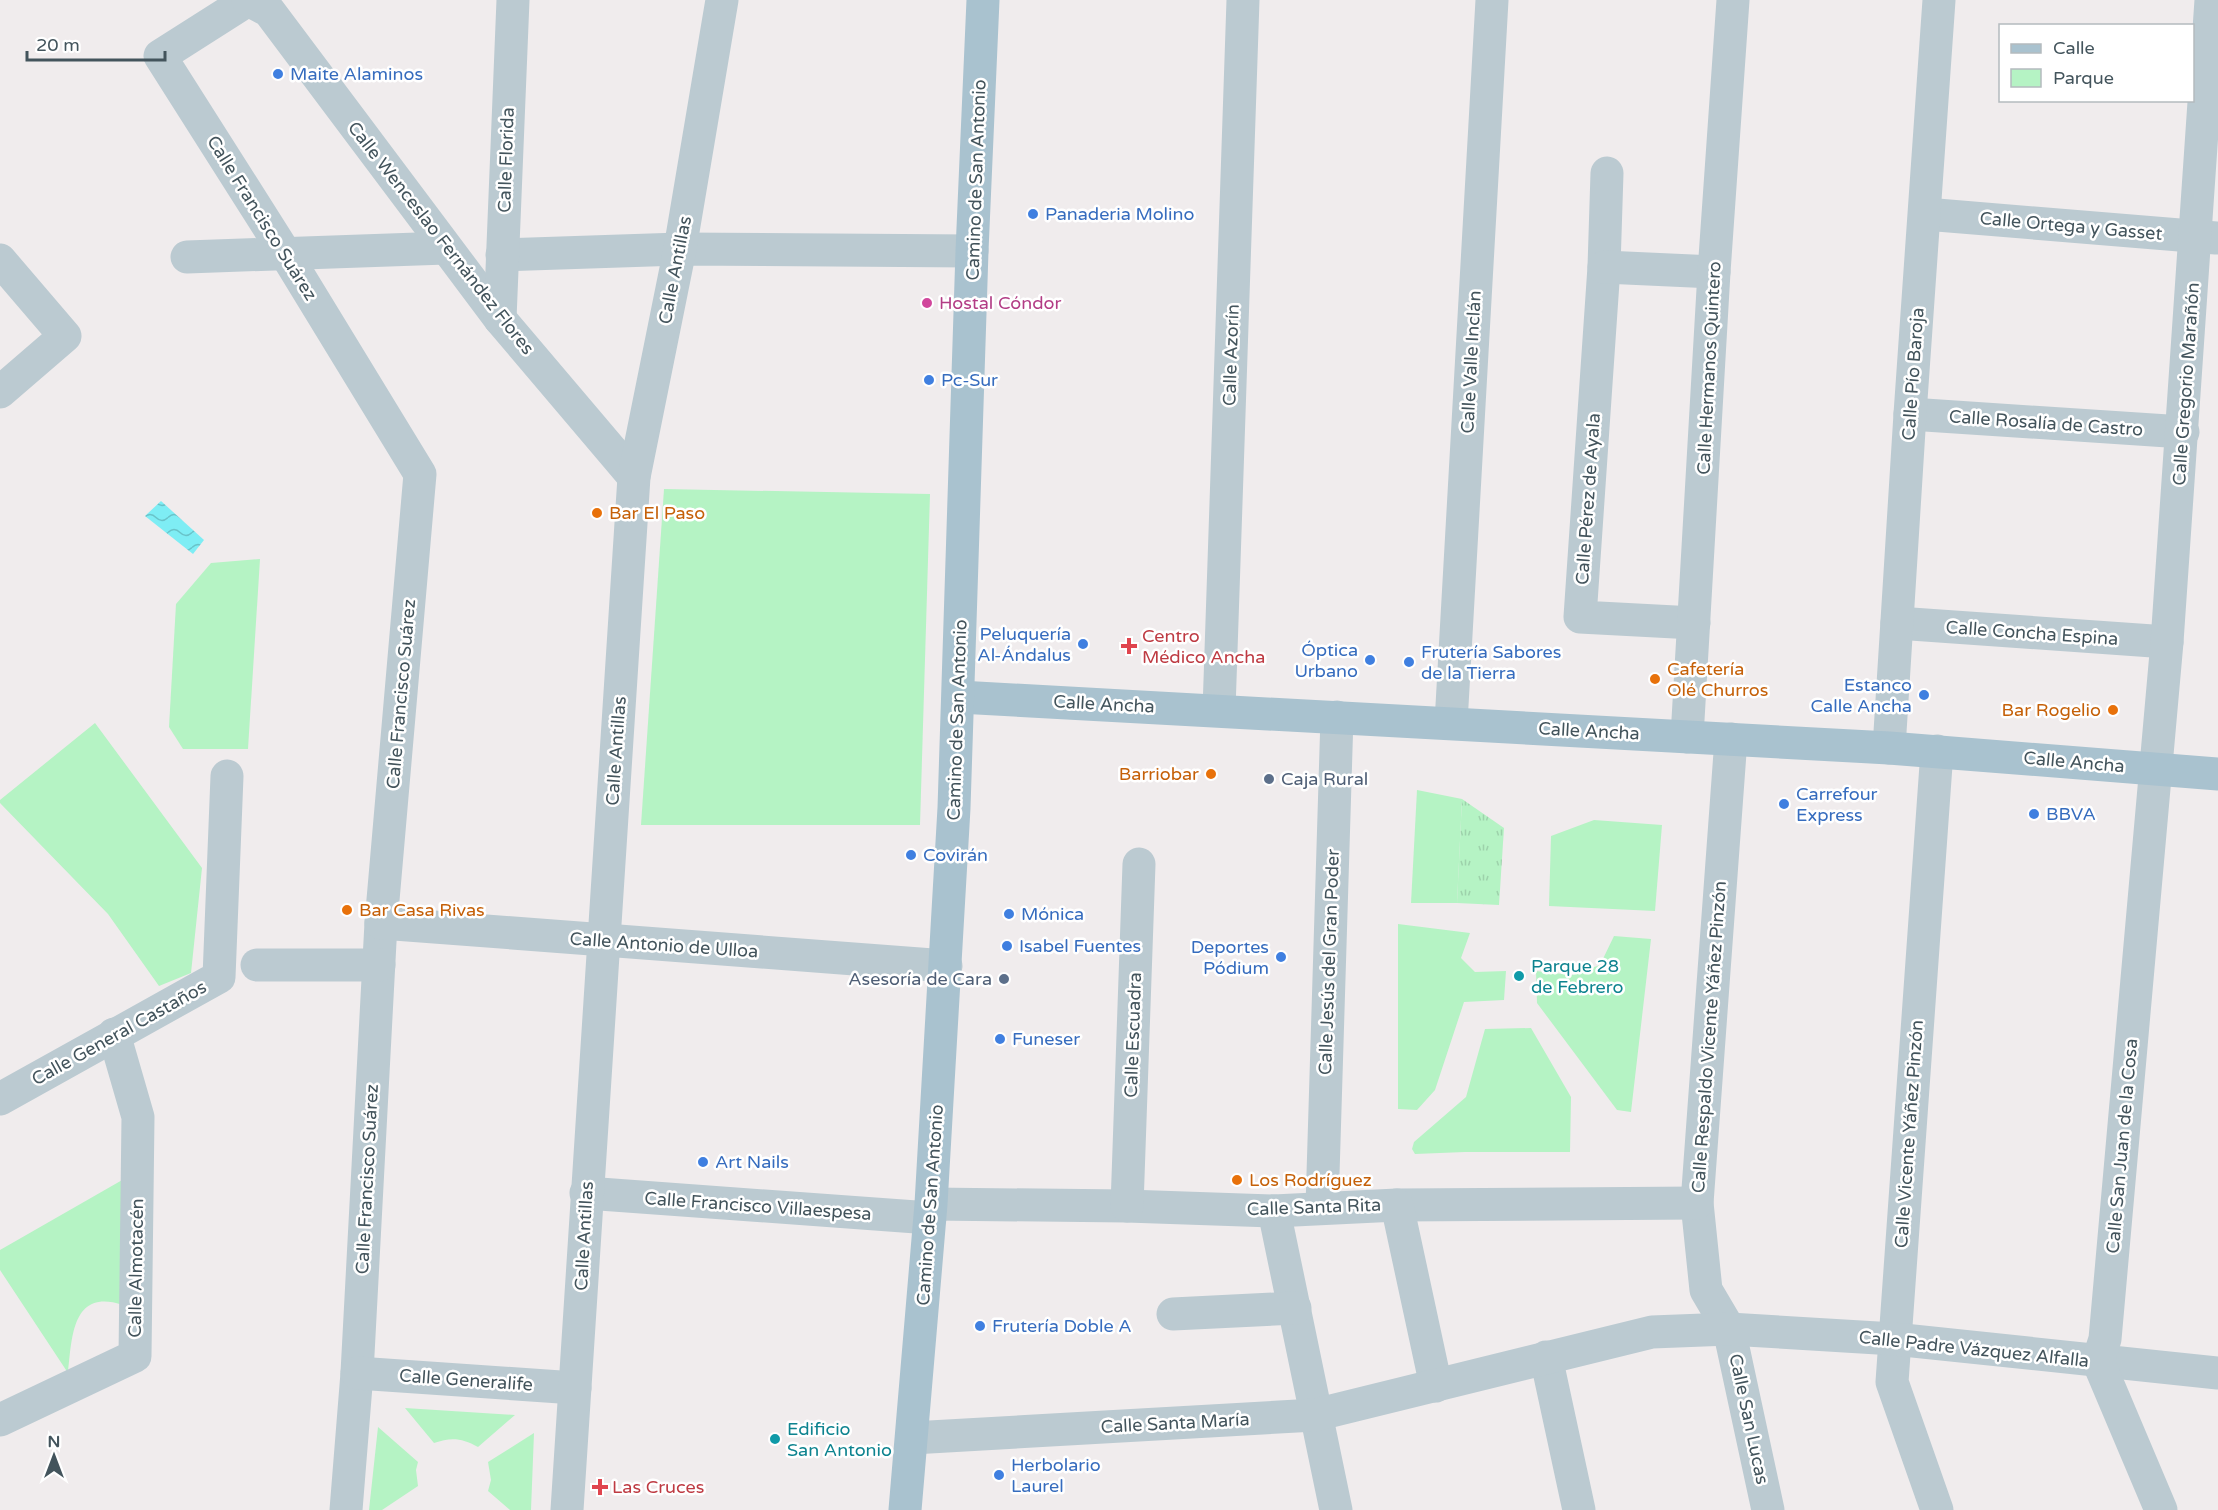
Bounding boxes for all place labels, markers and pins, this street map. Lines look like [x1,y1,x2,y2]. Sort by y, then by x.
place label: Maite Alaminos [290,63,423,85]
marker: Maite Alaminos [271,67,285,81]
place label: Panaderia Molino [1045,203,1195,225]
marker: Panaderia Molino [1026,207,1040,221]
place label: Hostal Cóndor [939,292,1061,314]
marker: Hostal Cóndor [920,296,934,310]
place label: Pc-Sur [941,369,998,391]
marker: Pc-Sur [922,373,936,387]
place label: Bar El Paso [609,502,705,524]
marker: Bar El Paso [590,506,604,520]
place label: Peluquería Al-Ándalus [977,623,1071,666]
place label: Centro Médico Ancha [1142,625,1265,668]
marker: Peluquería Al-Ándalus [1076,637,1090,651]
marker: Centro Médico Ancha [1120,637,1138,655]
place label: Óptica Urbano [1294,639,1358,682]
place label: Frutería Sabores de la Tierra [1421,641,1561,684]
marker: Óptica Urbano [1363,653,1377,667]
marker: Frutería Sabores de la Tierra [1402,655,1416,669]
place label: Cafetería Olé Churros [1667,658,1768,701]
marker: Cafetería Olé Churros [1648,672,1662,686]
place label: Estanco Calle Ancha [1811,674,1912,717]
marker: Estanco Calle Ancha [1917,688,1931,702]
place label: Bar Rogelio [2002,699,2101,721]
marker: Bar Rogelio [2106,703,2120,717]
place label: Barriobar [1119,763,1199,785]
marker: Barriobar [1204,767,1218,781]
place label: Caja Rural [1281,768,1368,790]
marker: Caja Rural [1262,772,1276,786]
place label: Carrefour Express [1796,783,1878,826]
marker: Carrefour Express [1777,797,1791,811]
place label: BBVA [2046,803,2096,825]
marker: BBVA [2027,807,2041,821]
place label: Covirán [923,844,988,866]
marker: Covirán [904,848,918,862]
place label: Bar Casa Rivas [359,899,485,921]
marker: Bar Casa Rivas [340,903,354,917]
place label: Mónica [1021,903,1084,925]
marker: Mónica [1002,907,1016,921]
place label: Isabel Fuentes [1019,935,1141,957]
place label: Deportes Pódium [1191,936,1269,979]
marker: Isabel Fuentes [1000,939,1014,953]
marker: Deportes Pódium [1274,950,1288,964]
place label: Parque 28 de Febrero [1531,955,1623,998]
place label: Asesoría de Cara [848,968,992,990]
marker: Parque 28 de Febrero [1512,969,1526,983]
marker: Asesoría de Cara [997,972,1011,986]
place label: Funeser [1012,1028,1080,1050]
marker: Funeser [993,1032,1007,1046]
place label: Art Nails [715,1151,789,1173]
marker: Art Nails [696,1155,710,1169]
place label: Los Rodríguez [1249,1169,1372,1191]
marker: Los Rodríguez [1230,1173,1244,1187]
place label: Frutería Doble A [992,1315,1132,1337]
marker: Frutería Doble A [973,1319,987,1333]
place label: Edificio San Antonio [787,1418,892,1461]
marker: Edificio San Antonio [768,1432,782,1446]
place label: Herbolario Laurel [1011,1454,1101,1497]
marker: Herbolario Laurel [992,1468,1006,1482]
place label: Las Cruces [612,1476,704,1498]
marker: Las Cruces [593,1480,607,1494]

